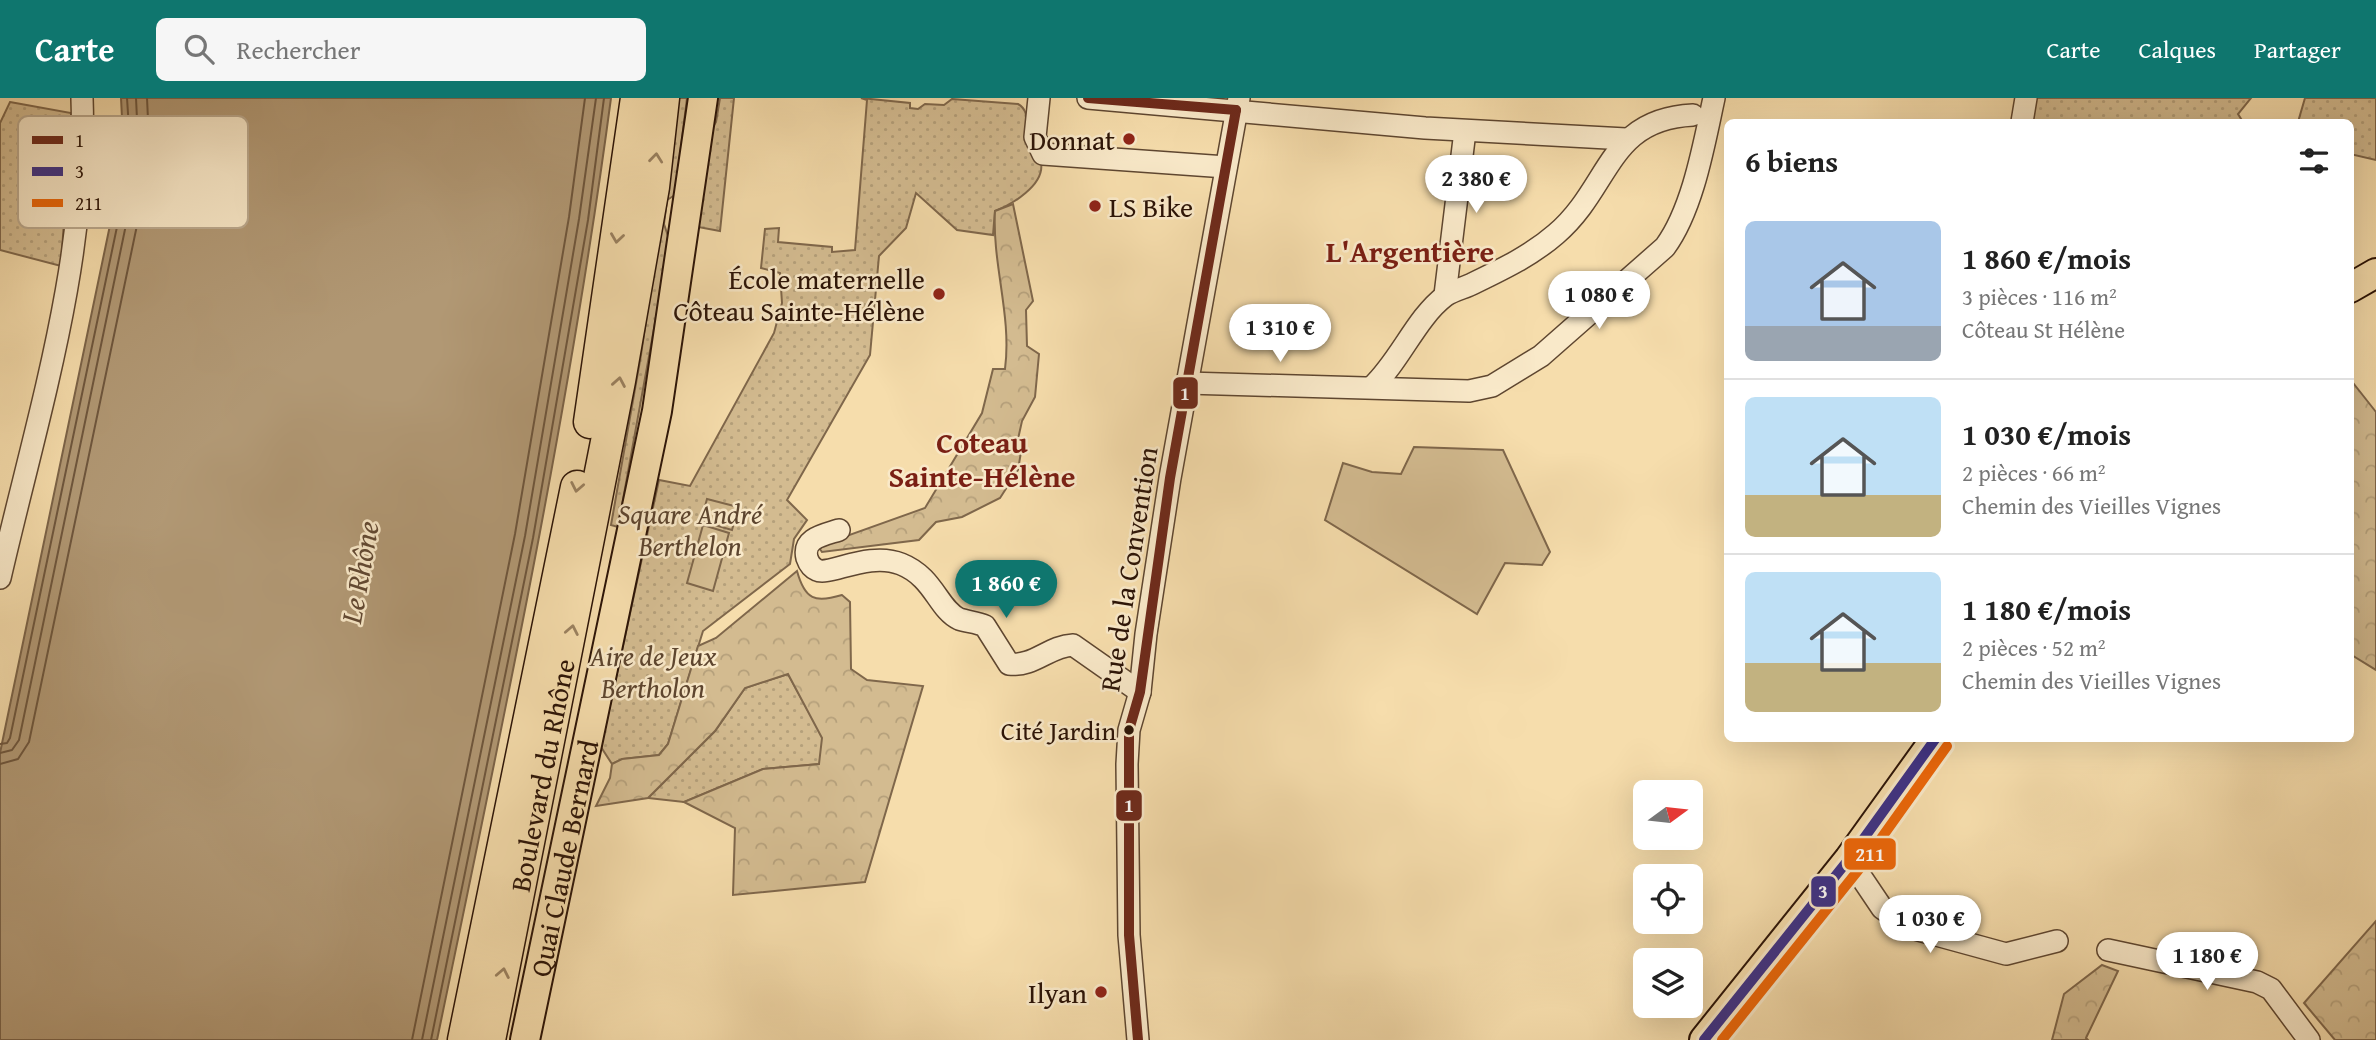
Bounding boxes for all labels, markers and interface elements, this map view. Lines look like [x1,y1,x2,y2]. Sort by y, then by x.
search box [156,18,646,81]
text: Carte [35,25,114,73]
icon: search [180,30,218,68]
text: Rechercher [236,30,361,69]
text: Carte [2046,32,2100,67]
text: Calques [2138,32,2216,67]
text: Partager [2254,32,2341,67]
legend [18,116,248,228]
place label: Donnat [1029,119,1115,160]
text: 1 [75,126,84,154]
marker: Donnat [1121,131,1137,147]
text: 6 biens [1745,139,1838,183]
icon: filters [2295,142,2333,180]
one-way arrow [648,152,663,164]
pin: 2 380 € [1411,156,1541,215]
text: 3 [75,157,84,185]
text: 2 380 € [1441,161,1511,194]
place label: LS Bike [1109,186,1193,227]
text: 211 [75,189,102,217]
marker: LS Bike [1087,198,1103,214]
district label: L'Argentière [1326,229,1494,273]
one-way arrow [610,232,625,244]
text: 1 860 €/mois [1962,236,2131,280]
icon: home [1801,249,1885,333]
place label: École maternelle Côteau Sainte-Hélène [673,258,925,331]
pin: 1 080 € [1534,272,1664,331]
text: 1 080 € [1564,277,1634,310]
text: 3 pièces · 116 m² [1962,280,2117,313]
marker: École maternelle Côteau Sainte-Hélène [931,286,947,302]
pin: 1 310 € [1215,304,1345,364]
text: 1 310 € [1245,310,1315,343]
text: Côteau St Hélène [1962,313,2125,346]
one-way arrow [610,376,625,388]
line badge: 1 [1172,376,1199,410]
text: 1 [1180,379,1190,407]
text: 1 030 €/mois [1962,412,2131,456]
district label: Coteau Sainte-Hélène [888,420,1076,498]
icon: home [1801,425,1885,509]
street label: Rue de la Convention [1088,443,1168,694]
text: 2 pièces · 66 m² [1962,456,2106,489]
one-way arrow [571,481,586,493]
text: Chemin des Vieilles Vignes [1962,489,2221,522]
park label: Square André Berthelon [618,493,763,566]
water label: Le Rhône [328,517,390,628]
pin: 1 860 € [941,560,1071,620]
text: 1 860 € [971,566,1041,599]
text: 1 180 €/mois [1962,587,2131,631]
icon: home [1801,600,1885,684]
one-way arrow [563,624,578,636]
text: 2 pièces · 52 m² [1962,631,2106,664]
park label: Aire de Jeux Bertholon [589,635,717,708]
street label: Boulevard du Rhône [498,655,584,895]
text: Chemin des Vieilles Vignes [1962,664,2221,697]
place label: Cité Jardin [1001,711,1116,750]
marker: Cité Jardin [1122,723,1136,737]
street label: Quai Claude Bernard [518,736,608,980]
north arrow [1633,780,1703,850]
map controls [1633,780,1703,1018]
line badge: 1 [1115,789,1143,822]
text: 1 [1124,791,1134,819]
line badge: 211 [1843,837,1897,871]
text: 211 [1855,840,1885,868]
button: locate [1633,864,1703,934]
line badge: 3 [1810,875,1837,908]
text: 3 [1818,877,1828,905]
pin: 1 030 € [1865,896,1995,955]
text: 1 030 € [1895,901,1965,934]
pin: 1 180 € [2142,932,2272,992]
text: 1 180 € [2172,938,2242,971]
button: layers [1633,948,1703,1018]
one-way arrow [494,967,509,979]
place label: Ilyan [1028,972,1087,1013]
marker: Ilyan [1093,984,1109,1000]

